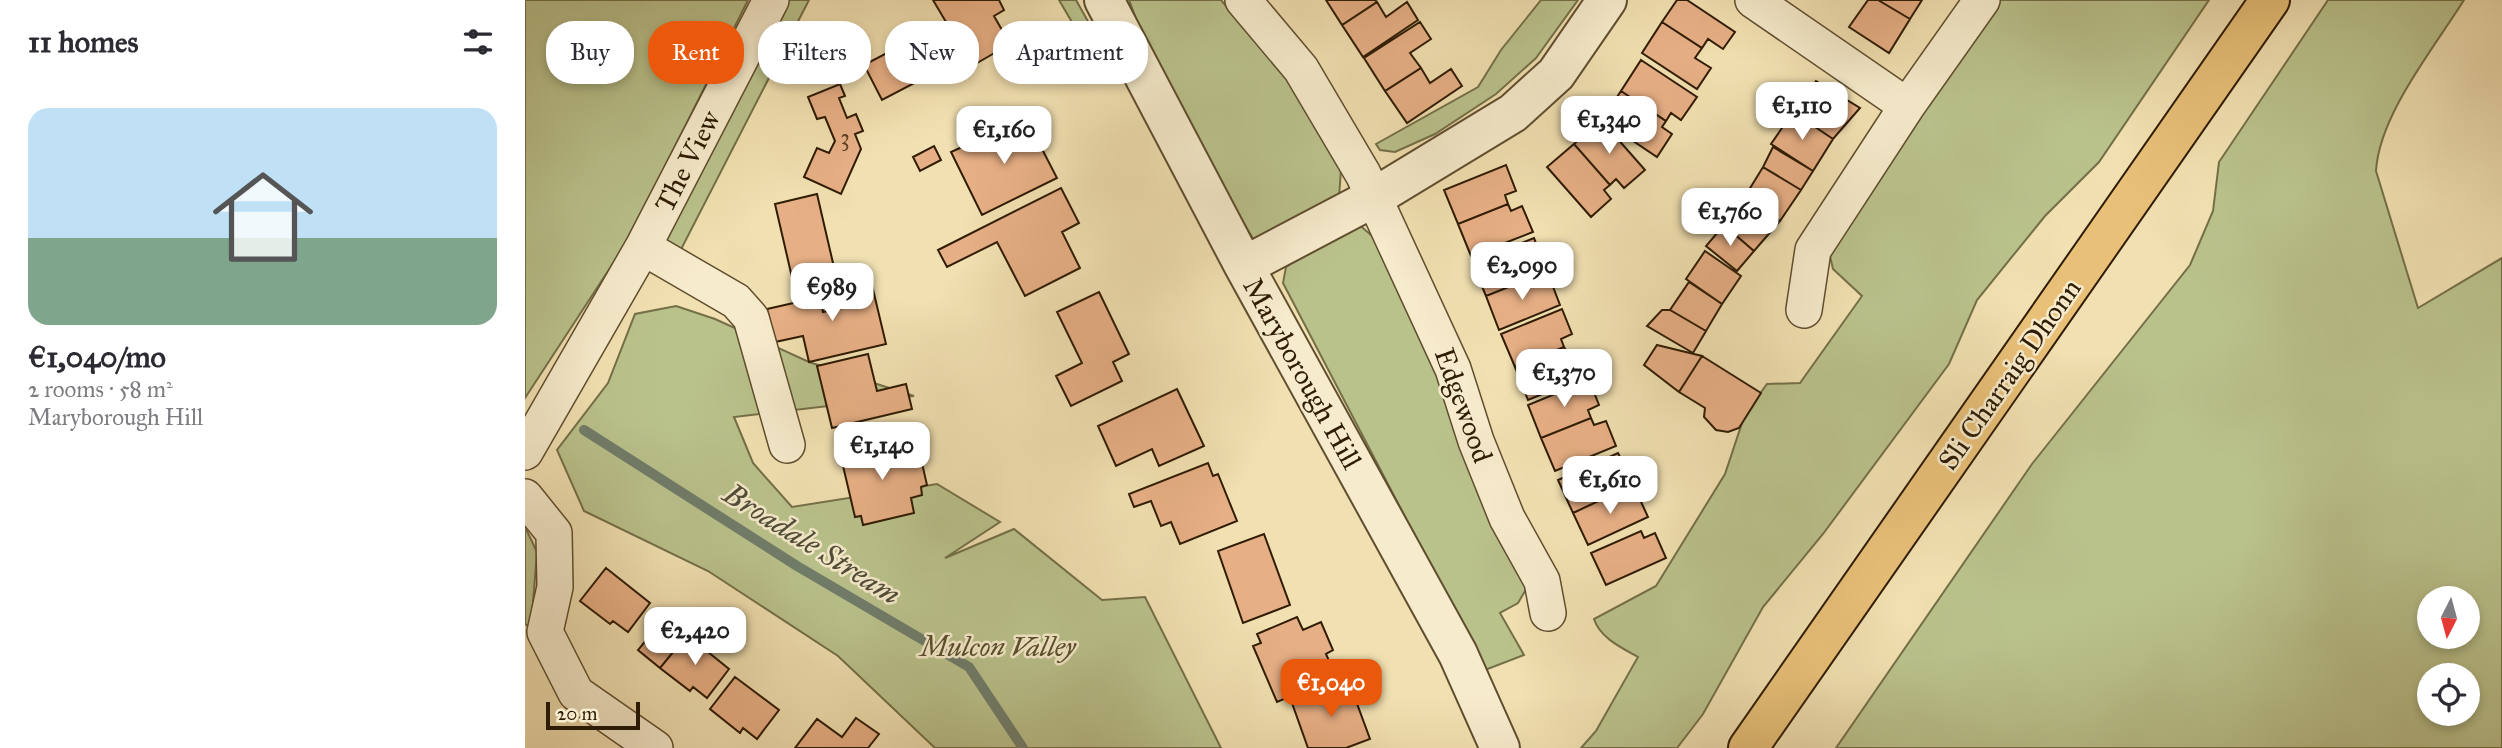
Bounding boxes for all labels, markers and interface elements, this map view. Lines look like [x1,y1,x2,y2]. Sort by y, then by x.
chip: Buy [546,21,634,84]
chip: Rent [648,21,744,84]
chip: Filters [758,21,871,84]
chip: New [885,21,979,84]
chip: Apartment [993,21,1148,84]
icon: filters [459,23,497,61]
text: 11 homes [28,24,139,60]
pin: €1,110 [1745,82,1859,142]
text: €1,110 [1772,91,1832,119]
pin: €1,340 [1552,96,1666,156]
street label: The View [647,104,728,218]
text: €1,340 [1577,105,1641,133]
pin: €1,160 [947,106,1061,166]
text: €1,160 [972,115,1036,143]
house number: 3 [840,122,850,152]
icon: home [200,154,326,280]
pin: €1,760 [1673,188,1787,248]
text: €1,760 [1697,197,1763,225]
pin: €2,090 [1465,243,1579,302]
text: €2,090 [1487,251,1557,279]
pin: €989 [791,264,873,323]
street label: Maryborough Hill [1236,271,1370,475]
text: €989 [807,272,857,300]
street label: Sli Charraig Dhonn [1930,272,2088,477]
text: €1,040/mo [28,339,166,375]
street label: Edgewood [1427,343,1500,467]
pin: €1,370 [1507,350,1621,409]
text: €1,370 [1532,358,1596,386]
text: 2 rooms · 58 m² [28,375,173,403]
text: Maryborough Hill [28,403,203,431]
pin: €1,140 [825,422,939,482]
text: €1,140 [850,431,914,459]
pin: €1,610 [1553,456,1667,516]
text: €1,610 [1578,465,1642,493]
water label: Broadale Stream [715,474,907,613]
north arrow [2417,586,2480,649]
map controls [2417,586,2480,726]
pin: €2,420 [638,608,752,667]
text: €2,420 [660,616,730,644]
park label: Mulcon Valley [917,629,1077,664]
pin: €1,040 [1274,660,1388,719]
button: locate [2417,663,2480,726]
text: €1,040 [1297,668,1365,696]
scale bar [546,699,641,731]
text: 20 m [557,702,598,725]

